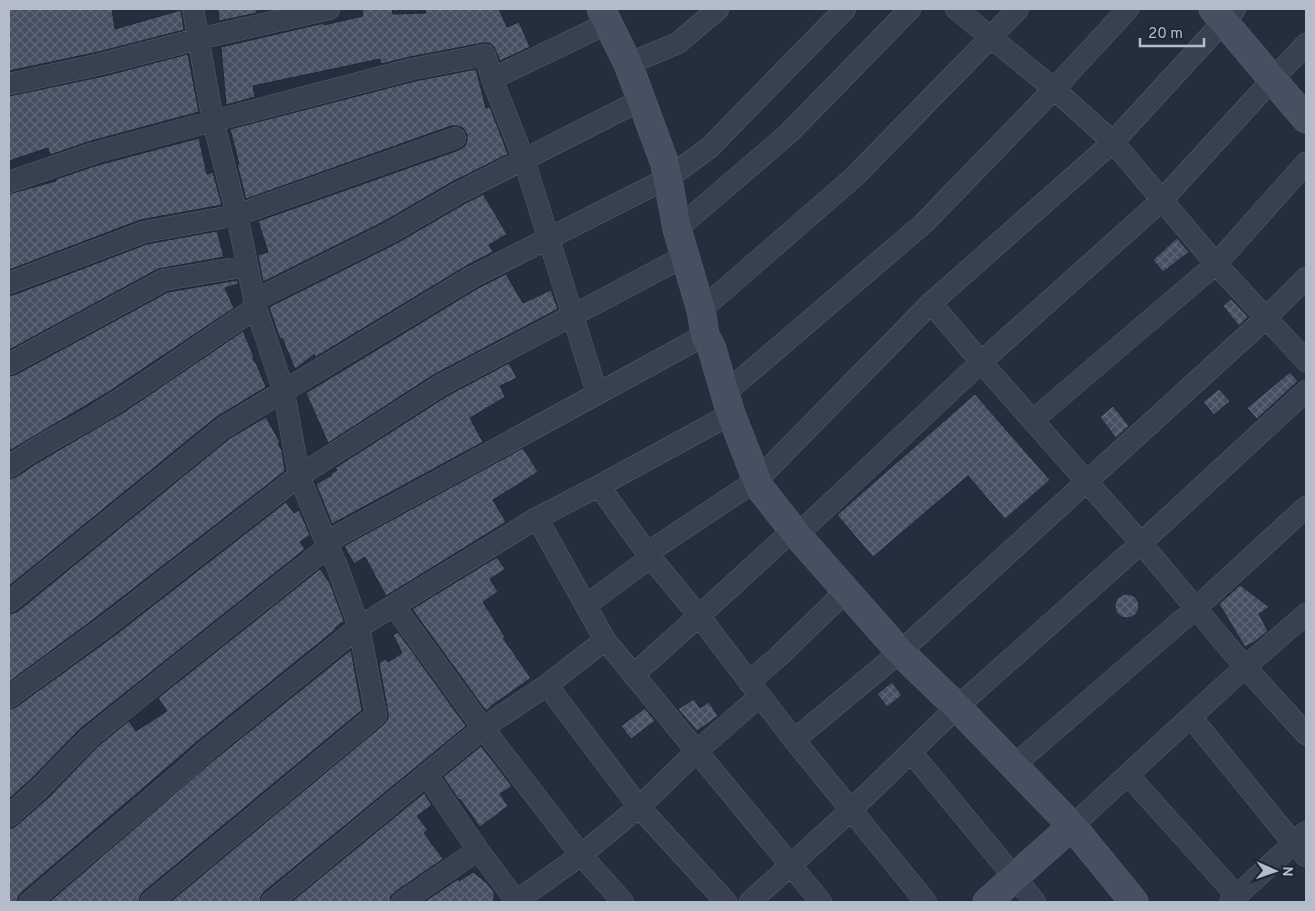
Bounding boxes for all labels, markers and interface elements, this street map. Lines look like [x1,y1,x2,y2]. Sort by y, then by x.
scale bar [1140,15,1204,47]
text: 20 m [1148,25,1183,44]
north arrow [1250,846,1300,896]
text: N [1278,866,1295,877]

